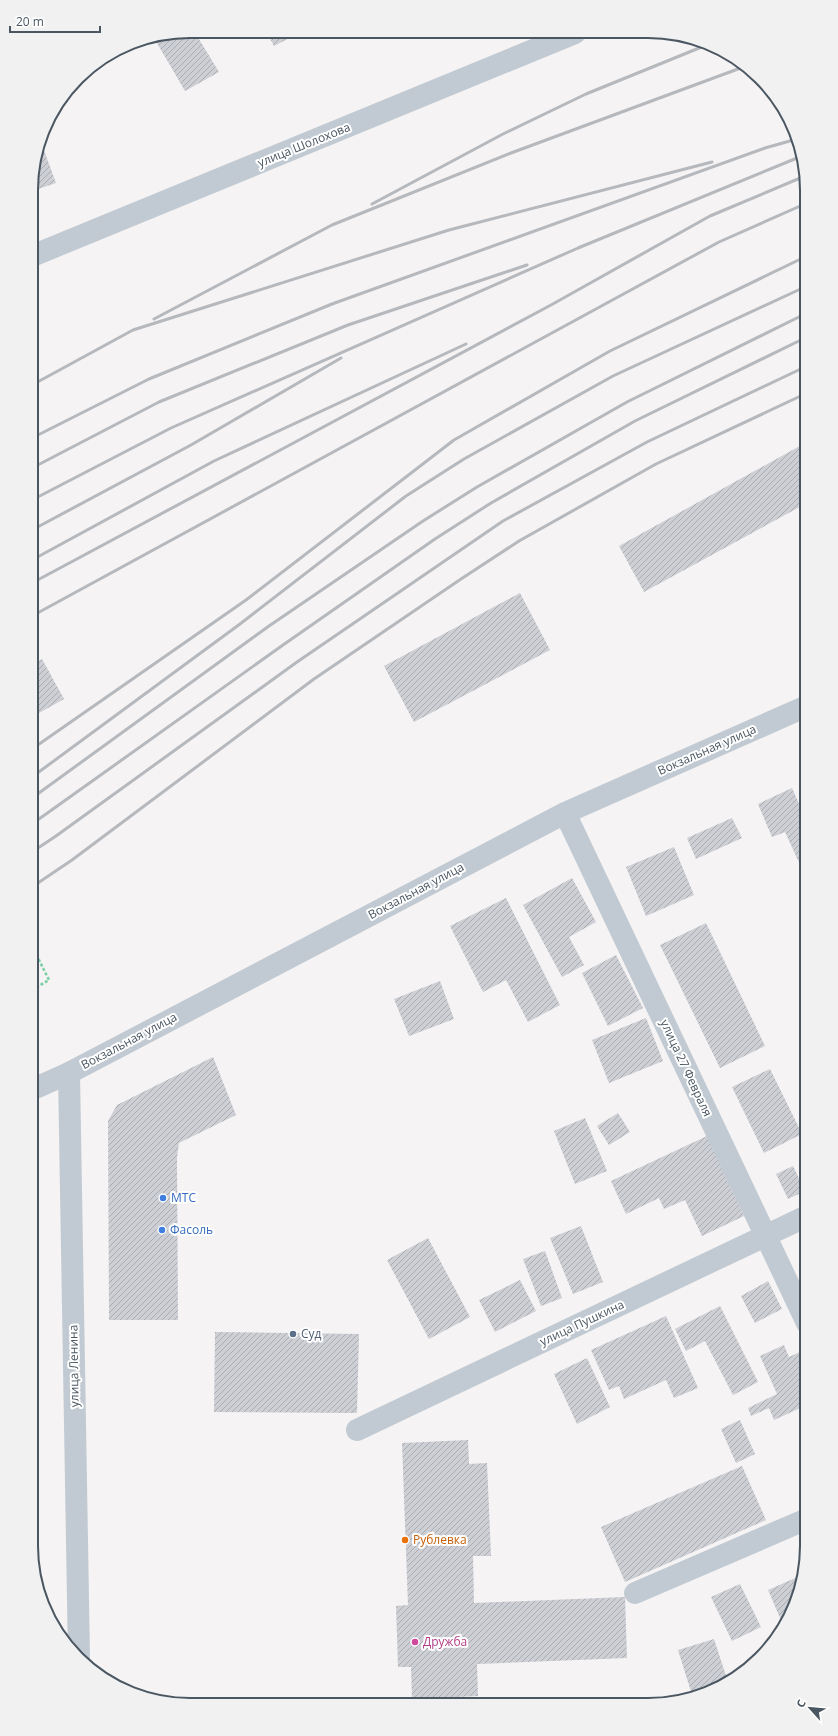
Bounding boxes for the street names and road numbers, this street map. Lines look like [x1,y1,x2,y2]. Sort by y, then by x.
street label: улица Шолохова [255,118,353,171]
street label: Вокзальная улица [655,720,759,779]
street label: Вокзальная улица [365,858,467,923]
street label: Вокзальная улица [78,1008,180,1073]
street label: улица 27 Февраля [656,1016,716,1119]
street label: улица Пушкина [537,1296,627,1350]
street label: улица Ленина [64,1325,83,1407]

